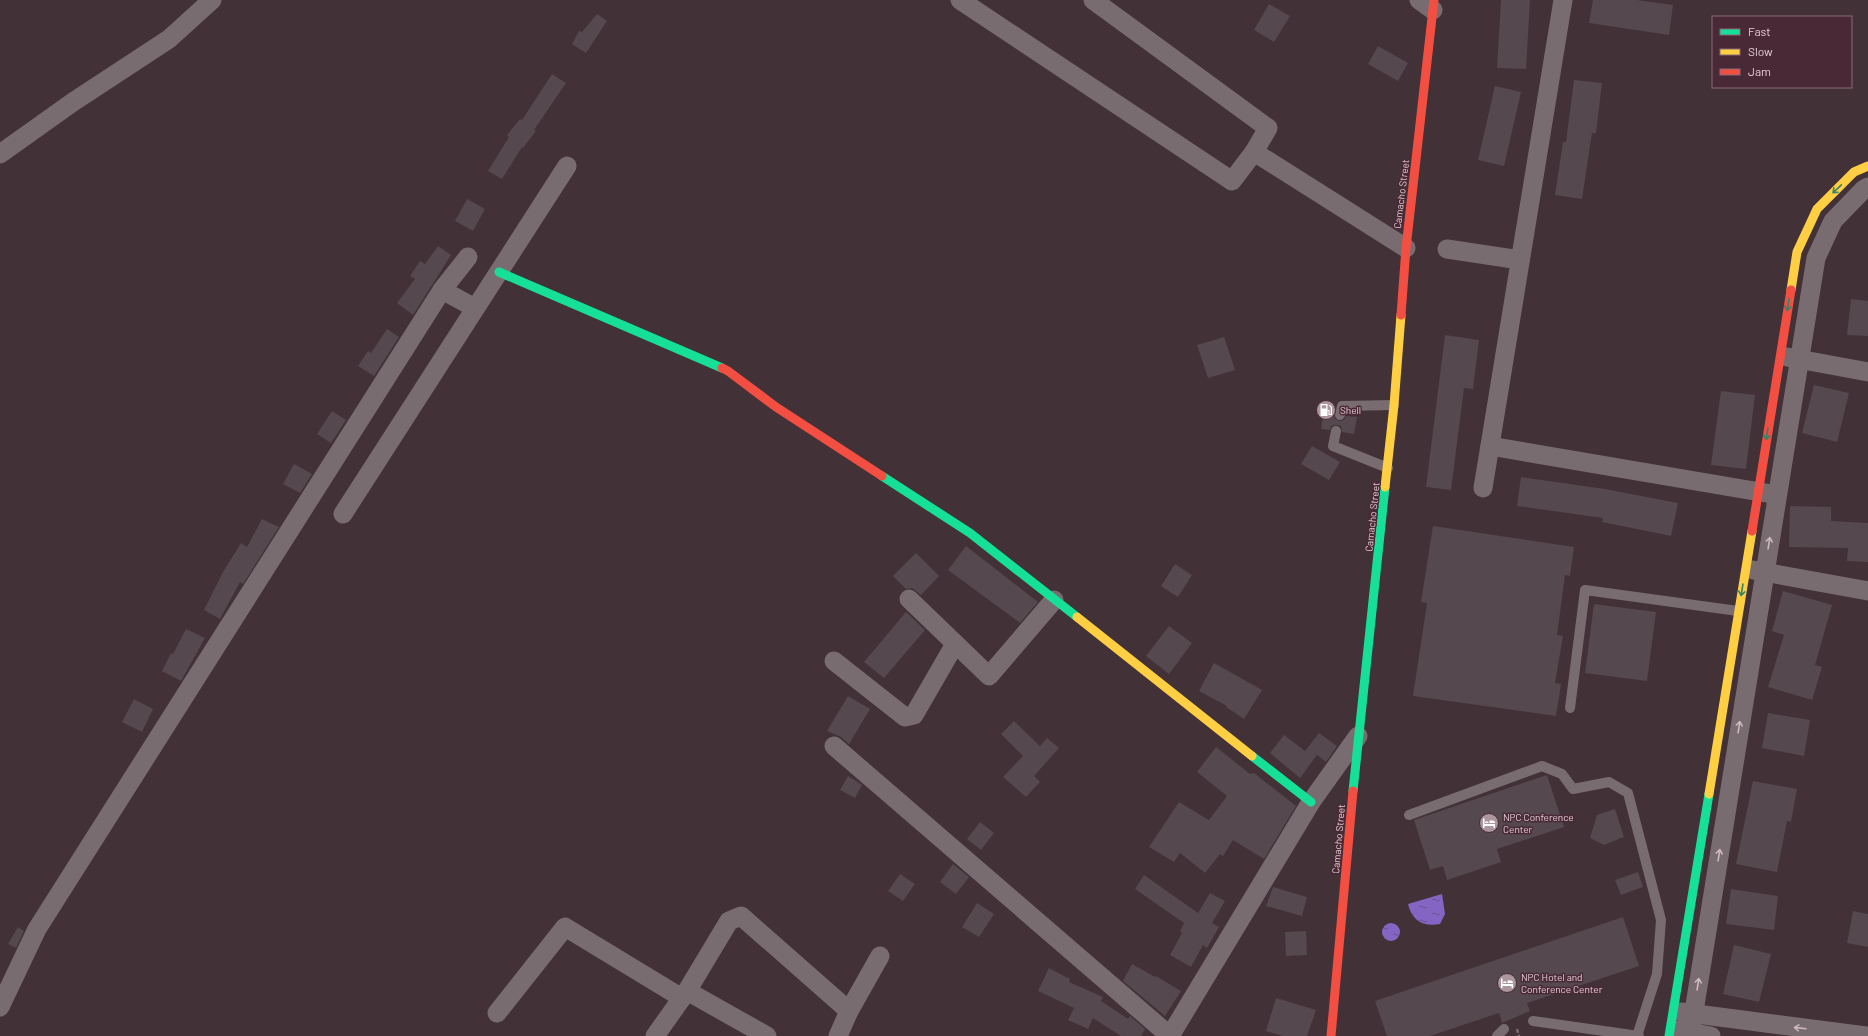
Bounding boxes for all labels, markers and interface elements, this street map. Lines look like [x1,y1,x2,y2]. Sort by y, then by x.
legend [1712,16,1852,88]
text: Fast [1748,24,1771,38]
text: Slow [1748,44,1773,58]
text: Jam [1748,64,1771,78]
street label: Camacho Street [1391,158,1411,229]
one-way arrow [1832,184,1842,194]
one-way arrow [1784,298,1792,311]
fuel station icon: Shell [1315,399,1337,421]
place label: Shell [1340,404,1361,416]
one-way arrow [1763,427,1771,440]
street label: Camacho Street [1362,481,1382,552]
one-way arrow [1765,537,1773,550]
one-way arrow [1738,583,1746,596]
one-way arrow [1736,721,1744,734]
street label: Camacho Street [1329,803,1347,874]
place label: NPC Conference Center [1503,811,1574,835]
hotel icon: NPC Conference Center [1478,812,1500,834]
one-way arrow [1715,849,1723,862]
place label: NPC Hotel and Conference Center [1521,971,1603,995]
hotel icon: NPC Hotel and Conference Center [1496,972,1518,994]
one-way arrow [1694,978,1702,991]
one-way arrow [1794,1024,1807,1031]

